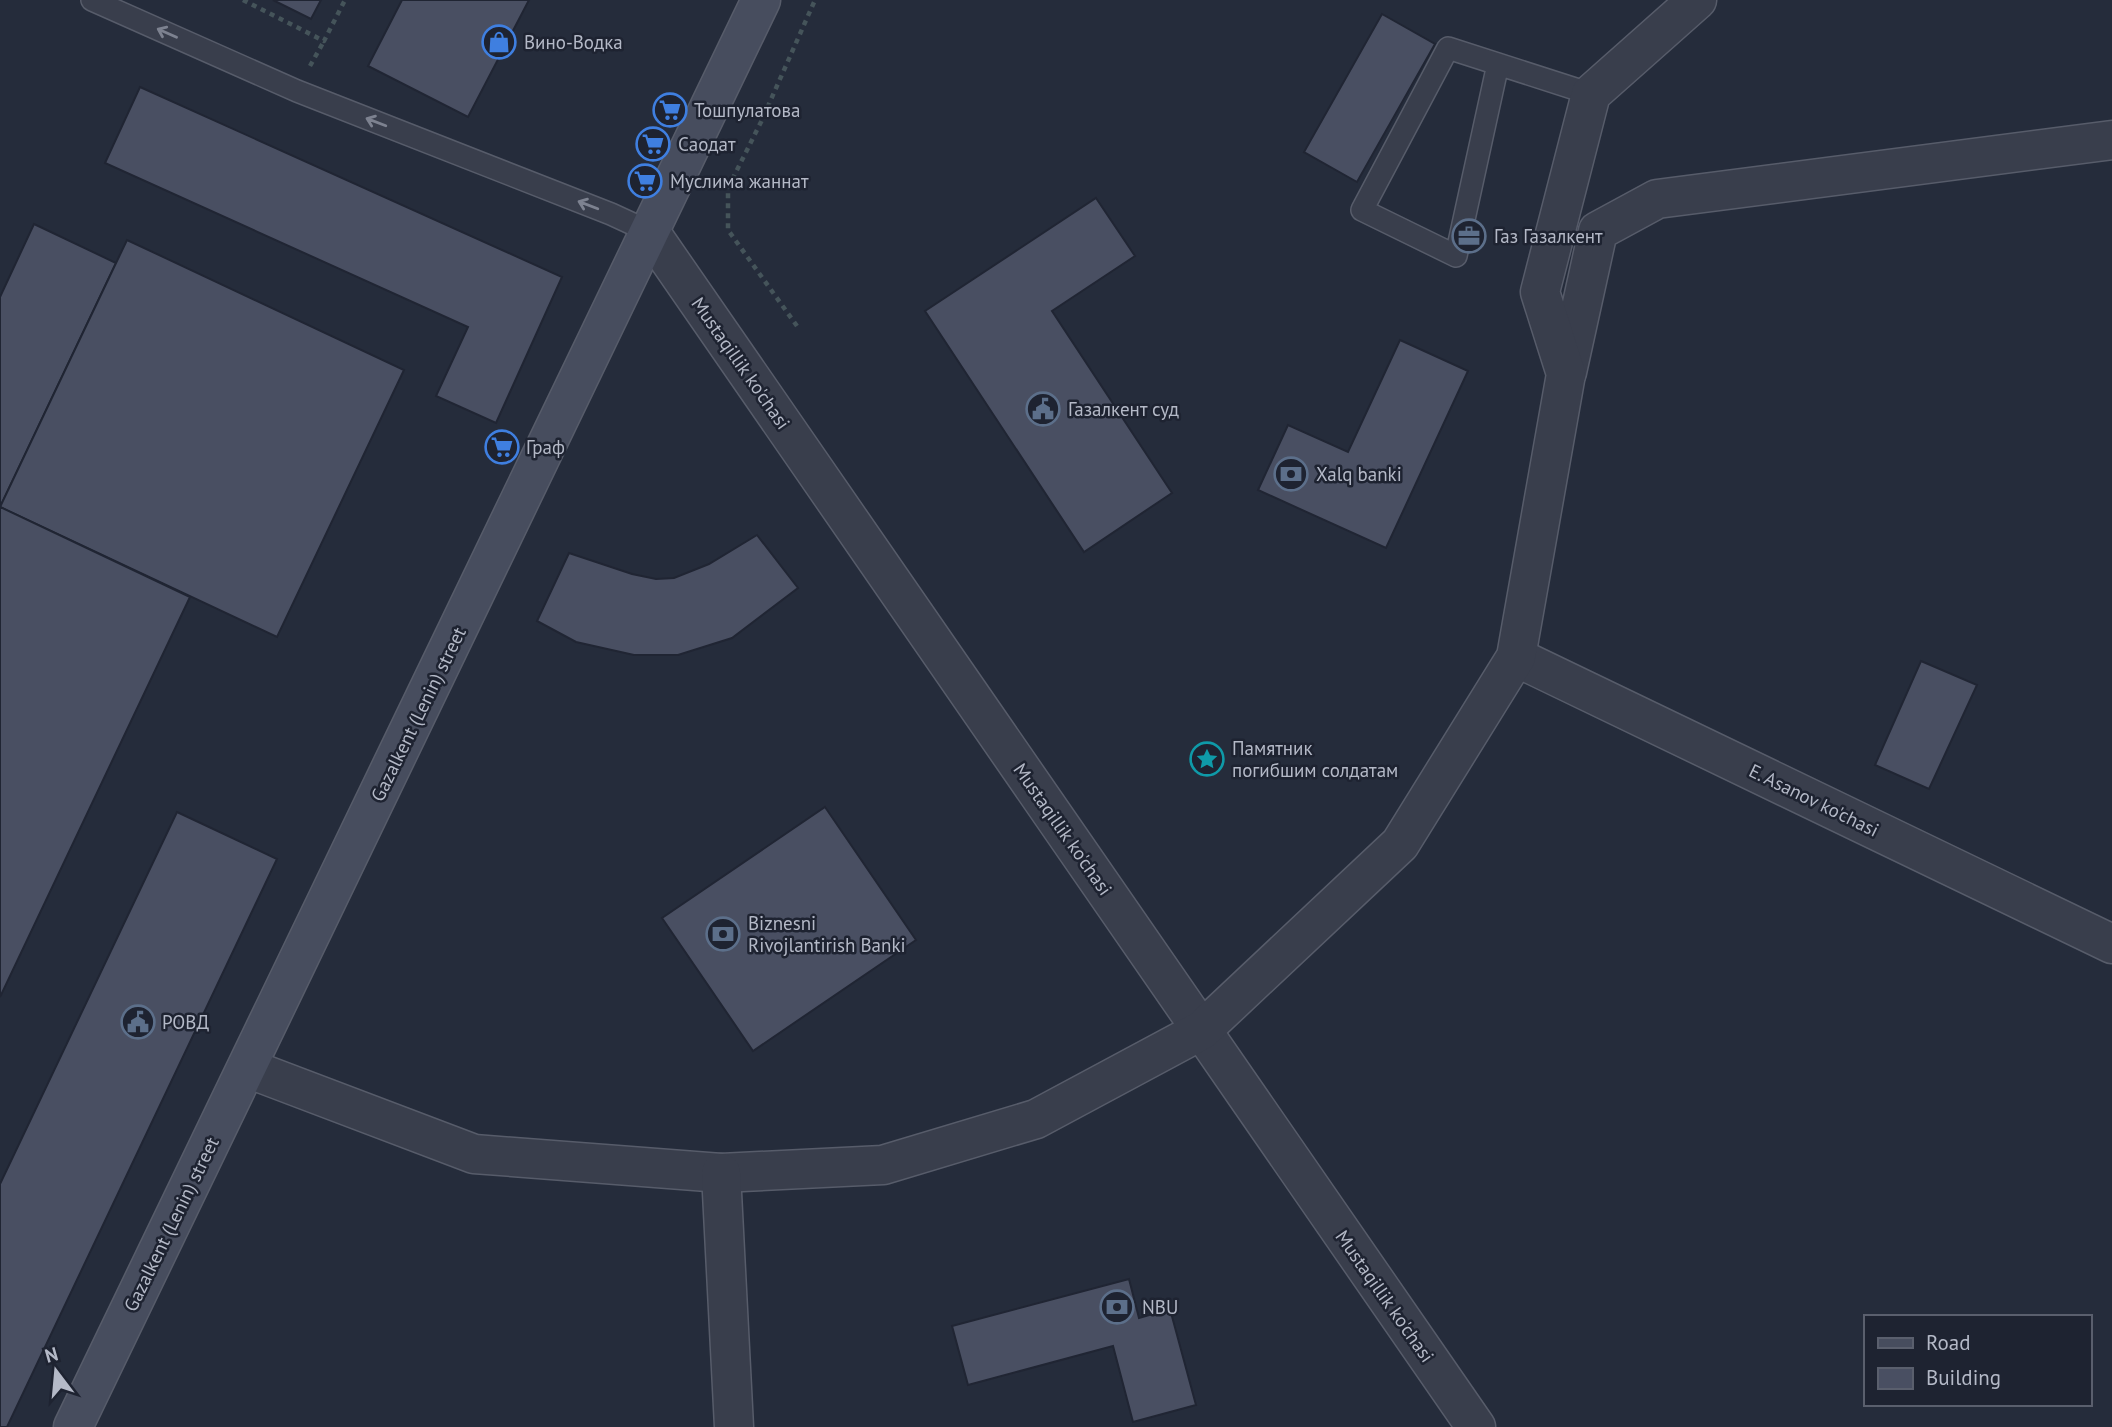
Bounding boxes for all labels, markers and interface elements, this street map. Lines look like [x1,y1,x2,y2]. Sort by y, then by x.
shop icon: Вино-Водка [480,23,518,61]
one-way arrow [156,26,178,39]
place label: Вино-Водка [524,30,623,54]
supermarket icon: Тошпулатова [651,91,689,129]
place label: Тошпулатова [694,98,800,122]
one-way arrow [365,115,387,128]
supermarket icon: Саодат [634,125,672,163]
place label: Саодат [678,132,736,156]
supermarket icon: Муслима жаннат [626,162,664,200]
place label: Муслима жаннат [670,169,809,193]
one-way arrow [577,198,599,211]
office icon: Газ Газалкент [1450,217,1488,255]
place label: Газ Газалкент [1494,224,1603,248]
street label: Mustaqillik ko'chasi [686,292,796,434]
public building icon: Газалкент суд [1024,390,1062,428]
place label: Газалкент суд [1068,397,1179,421]
supermarket icon: Граф [483,428,521,466]
place label: Граф [526,435,565,459]
bank icon: Xalq banki [1272,455,1310,493]
place label: Xalq banki [1316,462,1402,486]
street label: Gazalkent (Lenin) street [365,622,471,805]
place label: Памятник погибшим солдатам [1232,736,1398,782]
place icon: Памятник погибшим солдатам [1188,740,1226,778]
street label: Mustaqillik ko'chasi [1008,758,1118,900]
street label: E. Asanov ko'chasi [1745,758,1883,842]
place label: Biznesni Rivojlantirish Banki [748,911,906,957]
bank icon: Biznesni Rivojlantirish Banki [704,915,742,953]
public building icon: РОВД [119,1003,157,1041]
place label: РОВД [162,1010,209,1034]
street label: Gazalkent (Lenin) street [118,1132,224,1315]
street label: Mustaqillik ko'chasi [1330,1225,1440,1367]
bank icon: NBU [1098,1288,1136,1326]
place label: NBU [1142,1295,1178,1319]
legend [1864,1315,2091,1406]
text: Road [1926,1329,1970,1356]
north arrow [21,1336,91,1406]
text: N [42,1341,61,1368]
text: Building [1926,1364,2001,1391]

